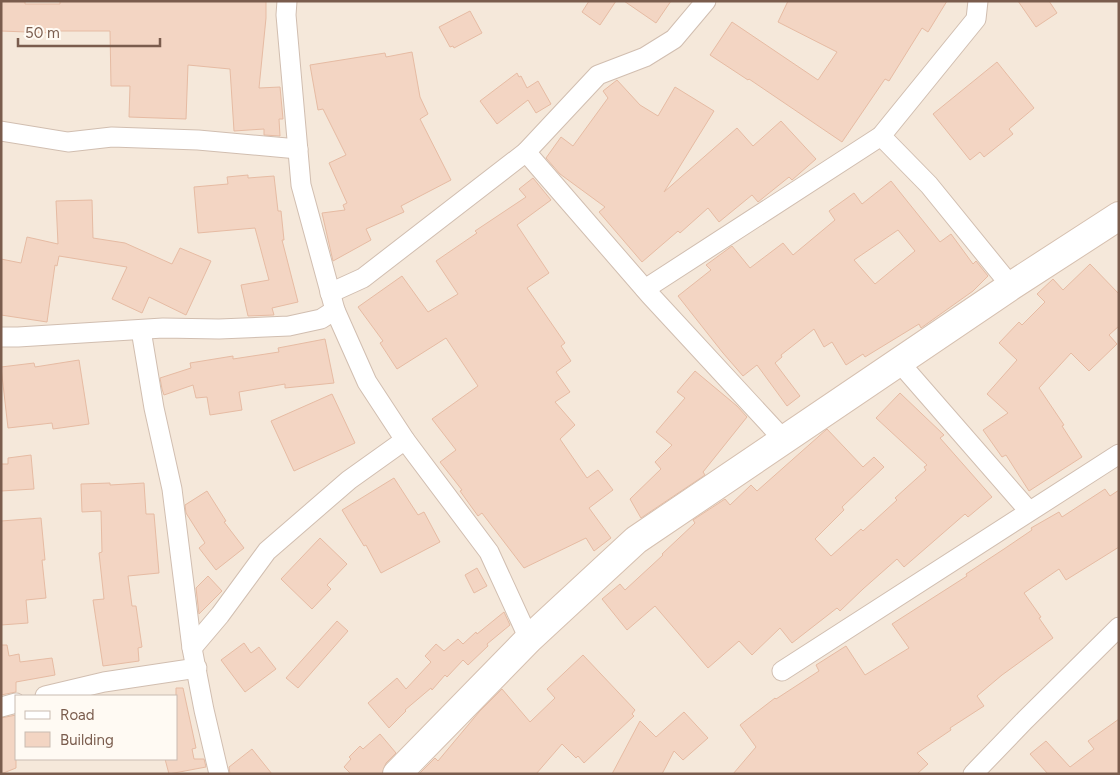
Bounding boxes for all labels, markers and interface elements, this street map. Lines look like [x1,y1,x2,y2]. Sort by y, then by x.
scale bar [18,15,160,47]
text: 50 m [25,24,60,42]
legend [15,695,178,760]
text: Road [60,706,95,724]
text: Building [60,731,114,749]

